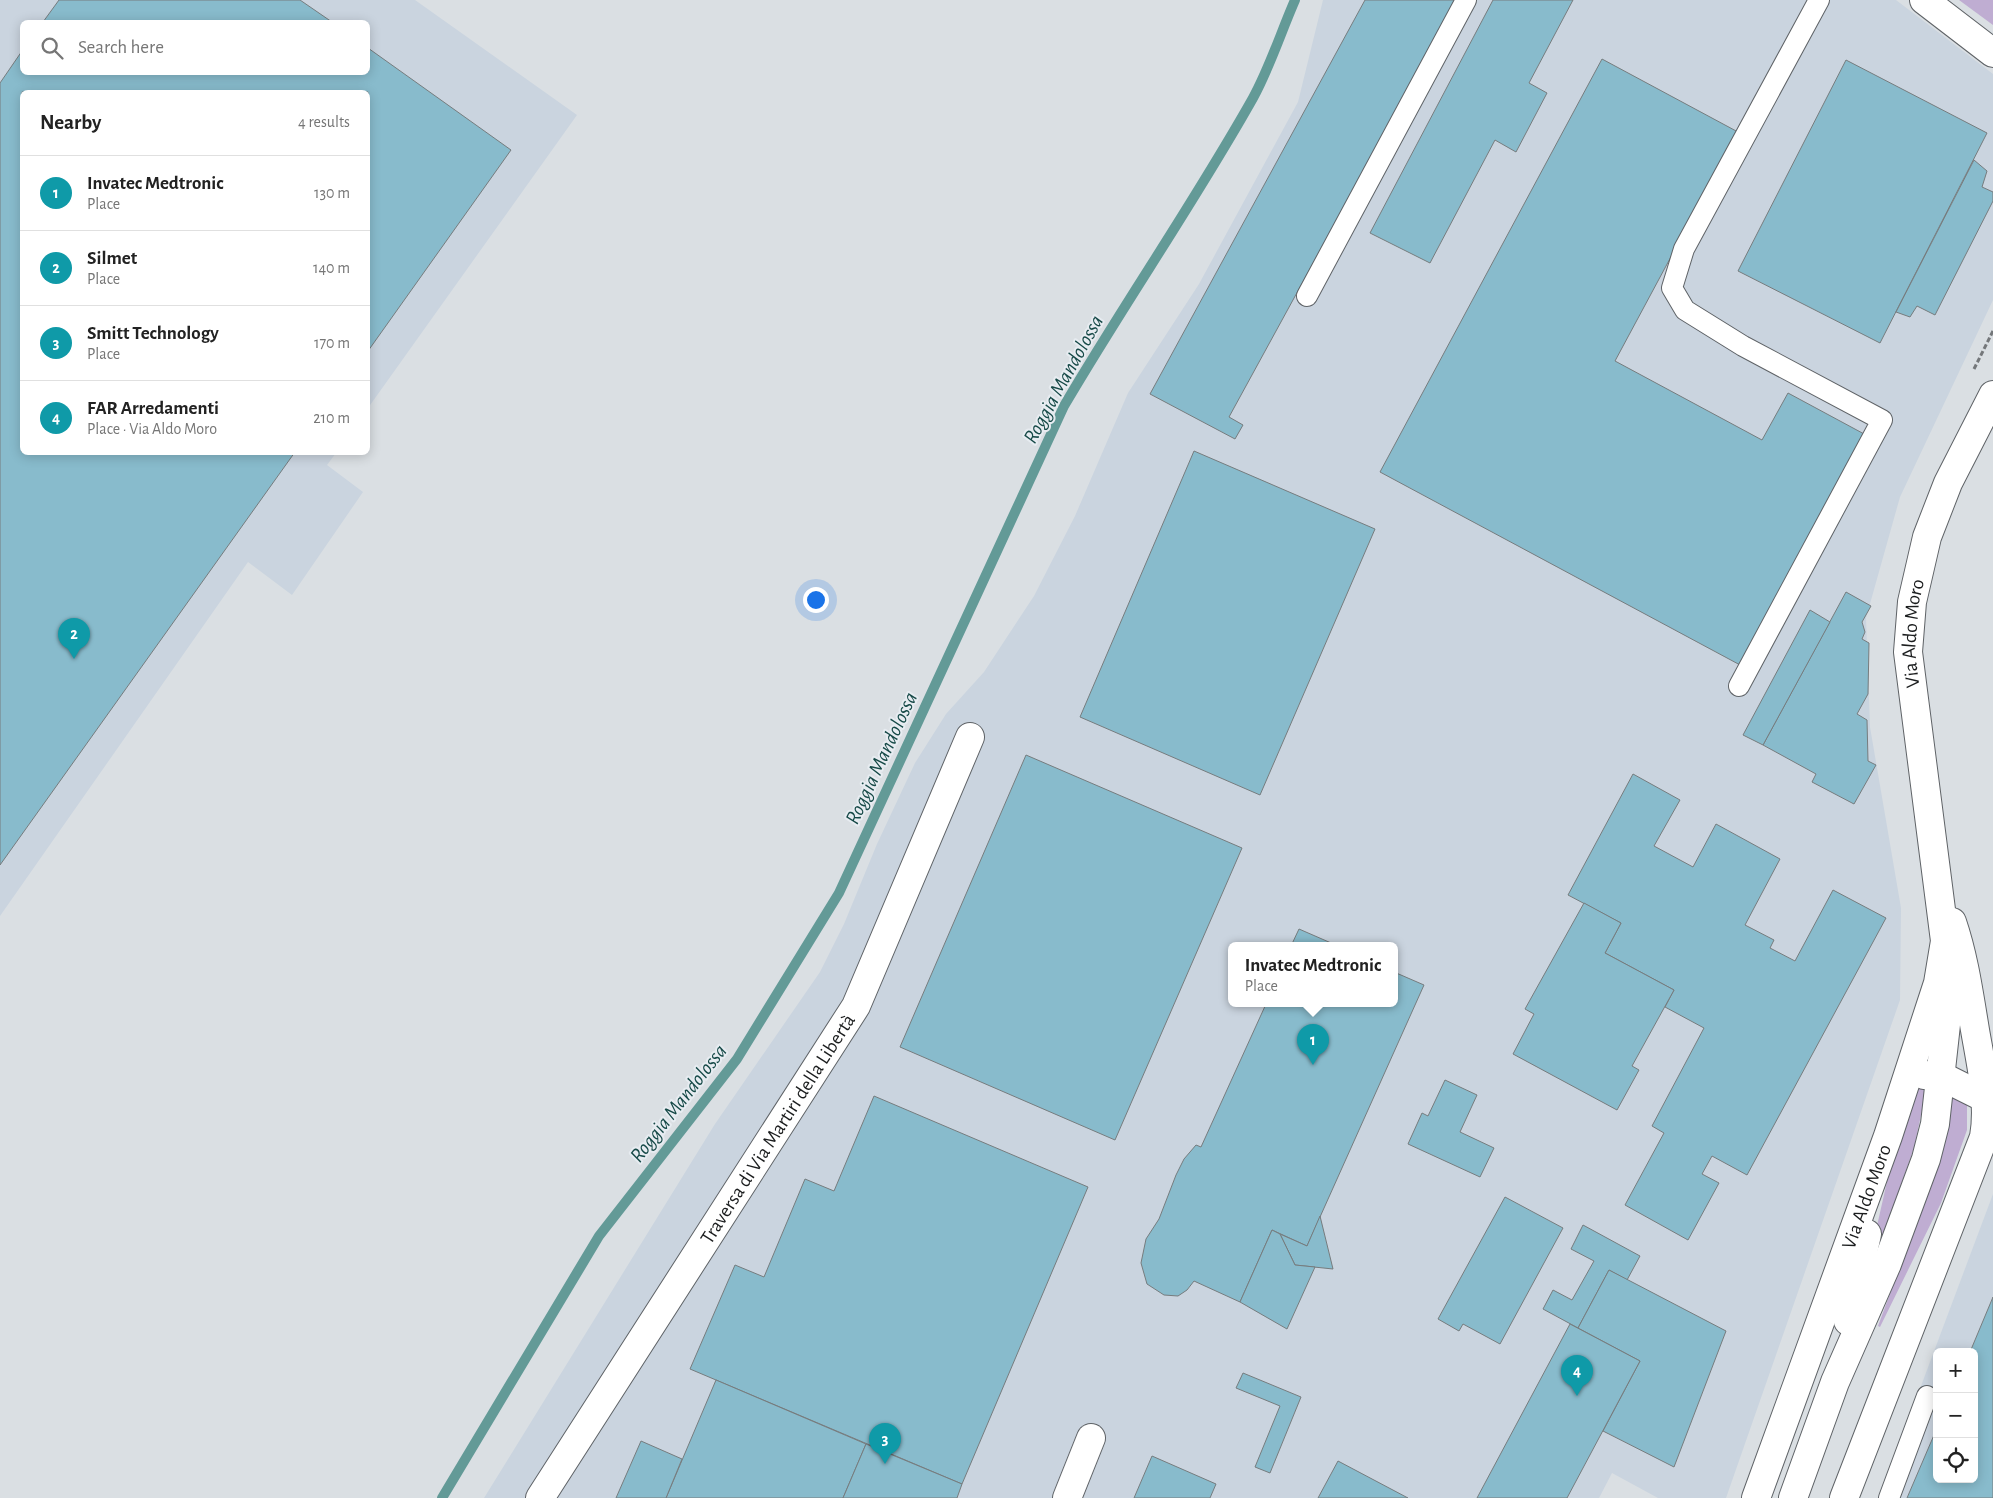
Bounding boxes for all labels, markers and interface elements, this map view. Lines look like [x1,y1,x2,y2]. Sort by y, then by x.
search box [20,20,370,75]
icon: search [38,34,66,62]
text: Search here [78,38,164,57]
text: Nearby [40,112,101,133]
text: 4 results [298,114,350,130]
text: Invatec Medtronic [87,174,223,193]
text: 1 [53,185,59,201]
text: 130 m [314,185,350,201]
text: Place [87,196,120,212]
text: Silmet [87,249,137,268]
text: 2 [52,260,60,276]
text: 140 m [313,260,350,276]
text: Place [87,271,120,287]
water label: Roggia Mandolossa [1020,312,1107,447]
text: Smitt Technology [87,324,219,343]
text: 3 [53,335,59,351]
text: 170 m [314,335,350,351]
text: Place [87,346,120,362]
text: FAR Arredamenti [87,399,219,418]
text: 4 [52,410,60,426]
text: 210 m [313,410,350,426]
text: Place · Via Aldo Moro [87,421,217,437]
street label: Via Aldo Moro [1899,577,1928,689]
your location [803,587,829,613]
pin: 2 [58,618,90,659]
water label: Roggia Mandolossa [842,689,921,827]
popup [1228,942,1398,1007]
text: Invatec Medtronic [1245,956,1381,975]
text: Place [1245,978,1278,994]
street label: Traversa di Via Martiri della Libertà [697,1011,859,1248]
pin: 1 [1297,1024,1329,1065]
water label: Roggia Mandolossa [626,1040,731,1166]
street label: Via Aldo Moro [1839,1142,1895,1252]
map controls [1933,1348,1978,1483]
button: + [1933,1348,1978,1393]
pin: 4 [1561,1355,1593,1396]
button: − [1933,1393,1978,1438]
pin: 3 [869,1423,901,1464]
button: locate [1933,1438,1978,1483]

